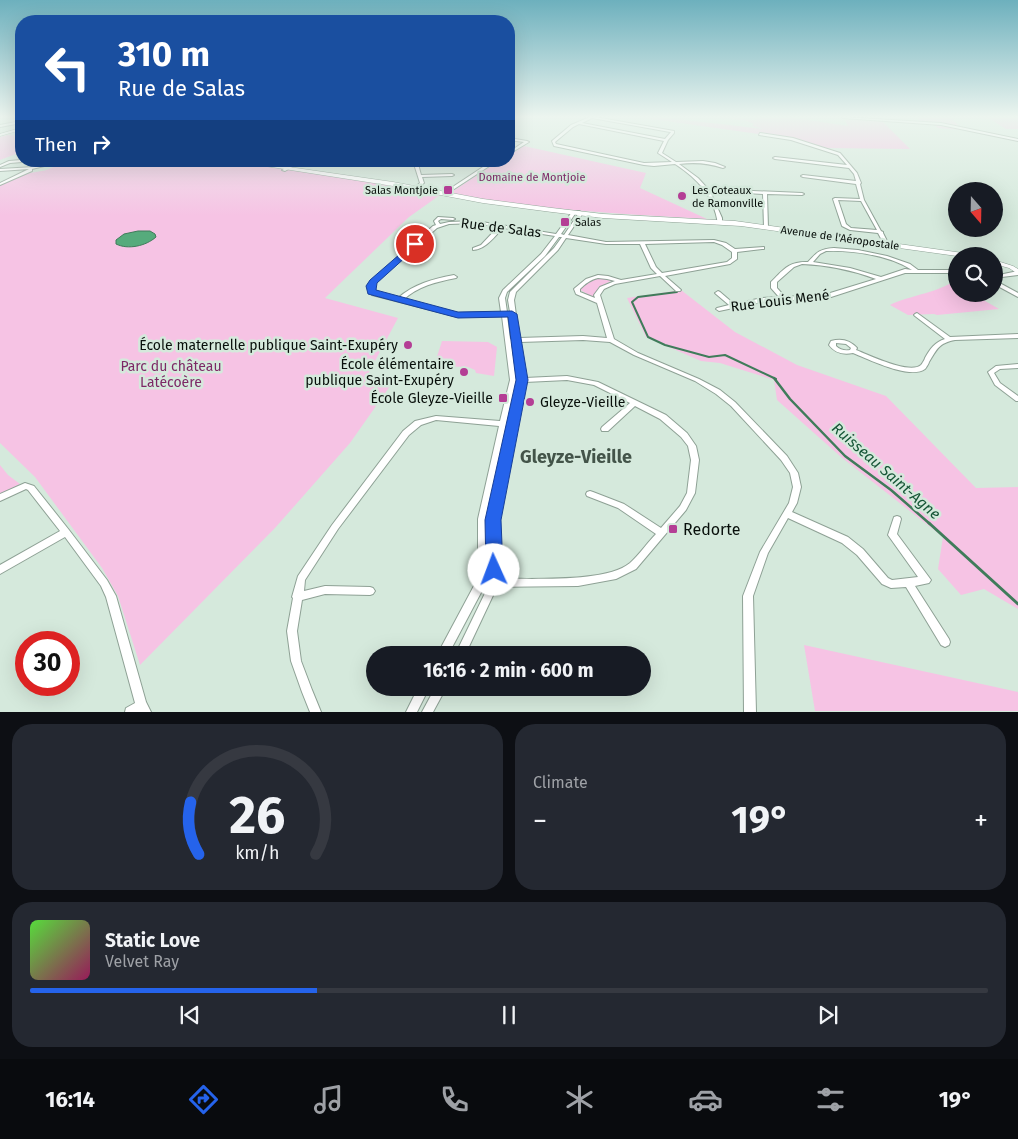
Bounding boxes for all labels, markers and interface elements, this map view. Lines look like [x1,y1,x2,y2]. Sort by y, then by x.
text: 310 m [118,33,210,75]
icon: left [35,35,100,100]
text: Rue de Salas [118,75,245,102]
icon: right [87,130,115,158]
text: Then [35,133,77,156]
park label: Domaine de Montjoie [479,171,585,184]
north arrow [948,182,1002,238]
map controls [948,182,1003,302]
place label: Salas Montjoie [365,184,438,197]
marker: Salas Montjoie [442,184,454,196]
place label: Les Coteaux de Ramonville [692,184,763,210]
marker: Les Coteaux de Ramonville [676,190,688,202]
street label: Rue de Salas [460,215,543,241]
marker: Salas [559,216,571,228]
place label: Salas [575,216,601,229]
pin [394,223,436,265]
street label: Avenue de l'Aéropostale [780,223,900,253]
icon: arrive [401,230,429,258]
button: search [948,247,1003,302]
street label: Rue Louis Mené [730,287,830,315]
place label: École maternelle publique Saint-Exupéry [139,336,398,354]
marker: École maternelle publique Saint-Exupéry [402,339,414,351]
place label: École élémentaire publique Saint-Exupéry [305,355,454,389]
park label: Parc du château Latécoère [120,358,222,391]
marker: École élémentaire publique Saint-Exupéry [458,366,470,378]
place label: École Gleyze-Vieille [370,389,493,407]
marker: École Gleyze-Vieille [497,392,509,404]
place label: Gleyze-Vieille [540,394,625,411]
marker: Gleyze-Vieille [524,396,536,408]
water label: Ruisseau Saint-Agne [828,419,944,523]
district label: Gleyze-Vieille [520,446,632,468]
place label: Redorte [683,520,741,539]
marker: Redorte [667,523,679,535]
position arrow [467,543,519,595]
speed limit sign: 30 [15,631,80,696]
text: 16:16 · 2 min · 600 m [423,659,594,682]
text: Climate [533,773,588,792]
text: 26 [229,784,286,847]
text: 19° [731,797,790,843]
text: − [533,804,547,837]
text: + [974,804,988,837]
text: km/h [235,842,280,864]
text: Static Love [105,929,200,952]
text: Velvet Ray [105,952,179,971]
icon: previous [176,1001,204,1029]
icon: pause [495,1001,523,1029]
icon: next [814,1001,842,1029]
icon: directions [186,1082,221,1117]
icon: music [311,1082,346,1117]
icon: phone [437,1082,472,1117]
icon: climate [562,1082,597,1117]
icon: car [688,1082,723,1117]
icon: filters [813,1082,848,1117]
text: 16:14 [45,1086,95,1113]
text: 19° [939,1086,973,1113]

